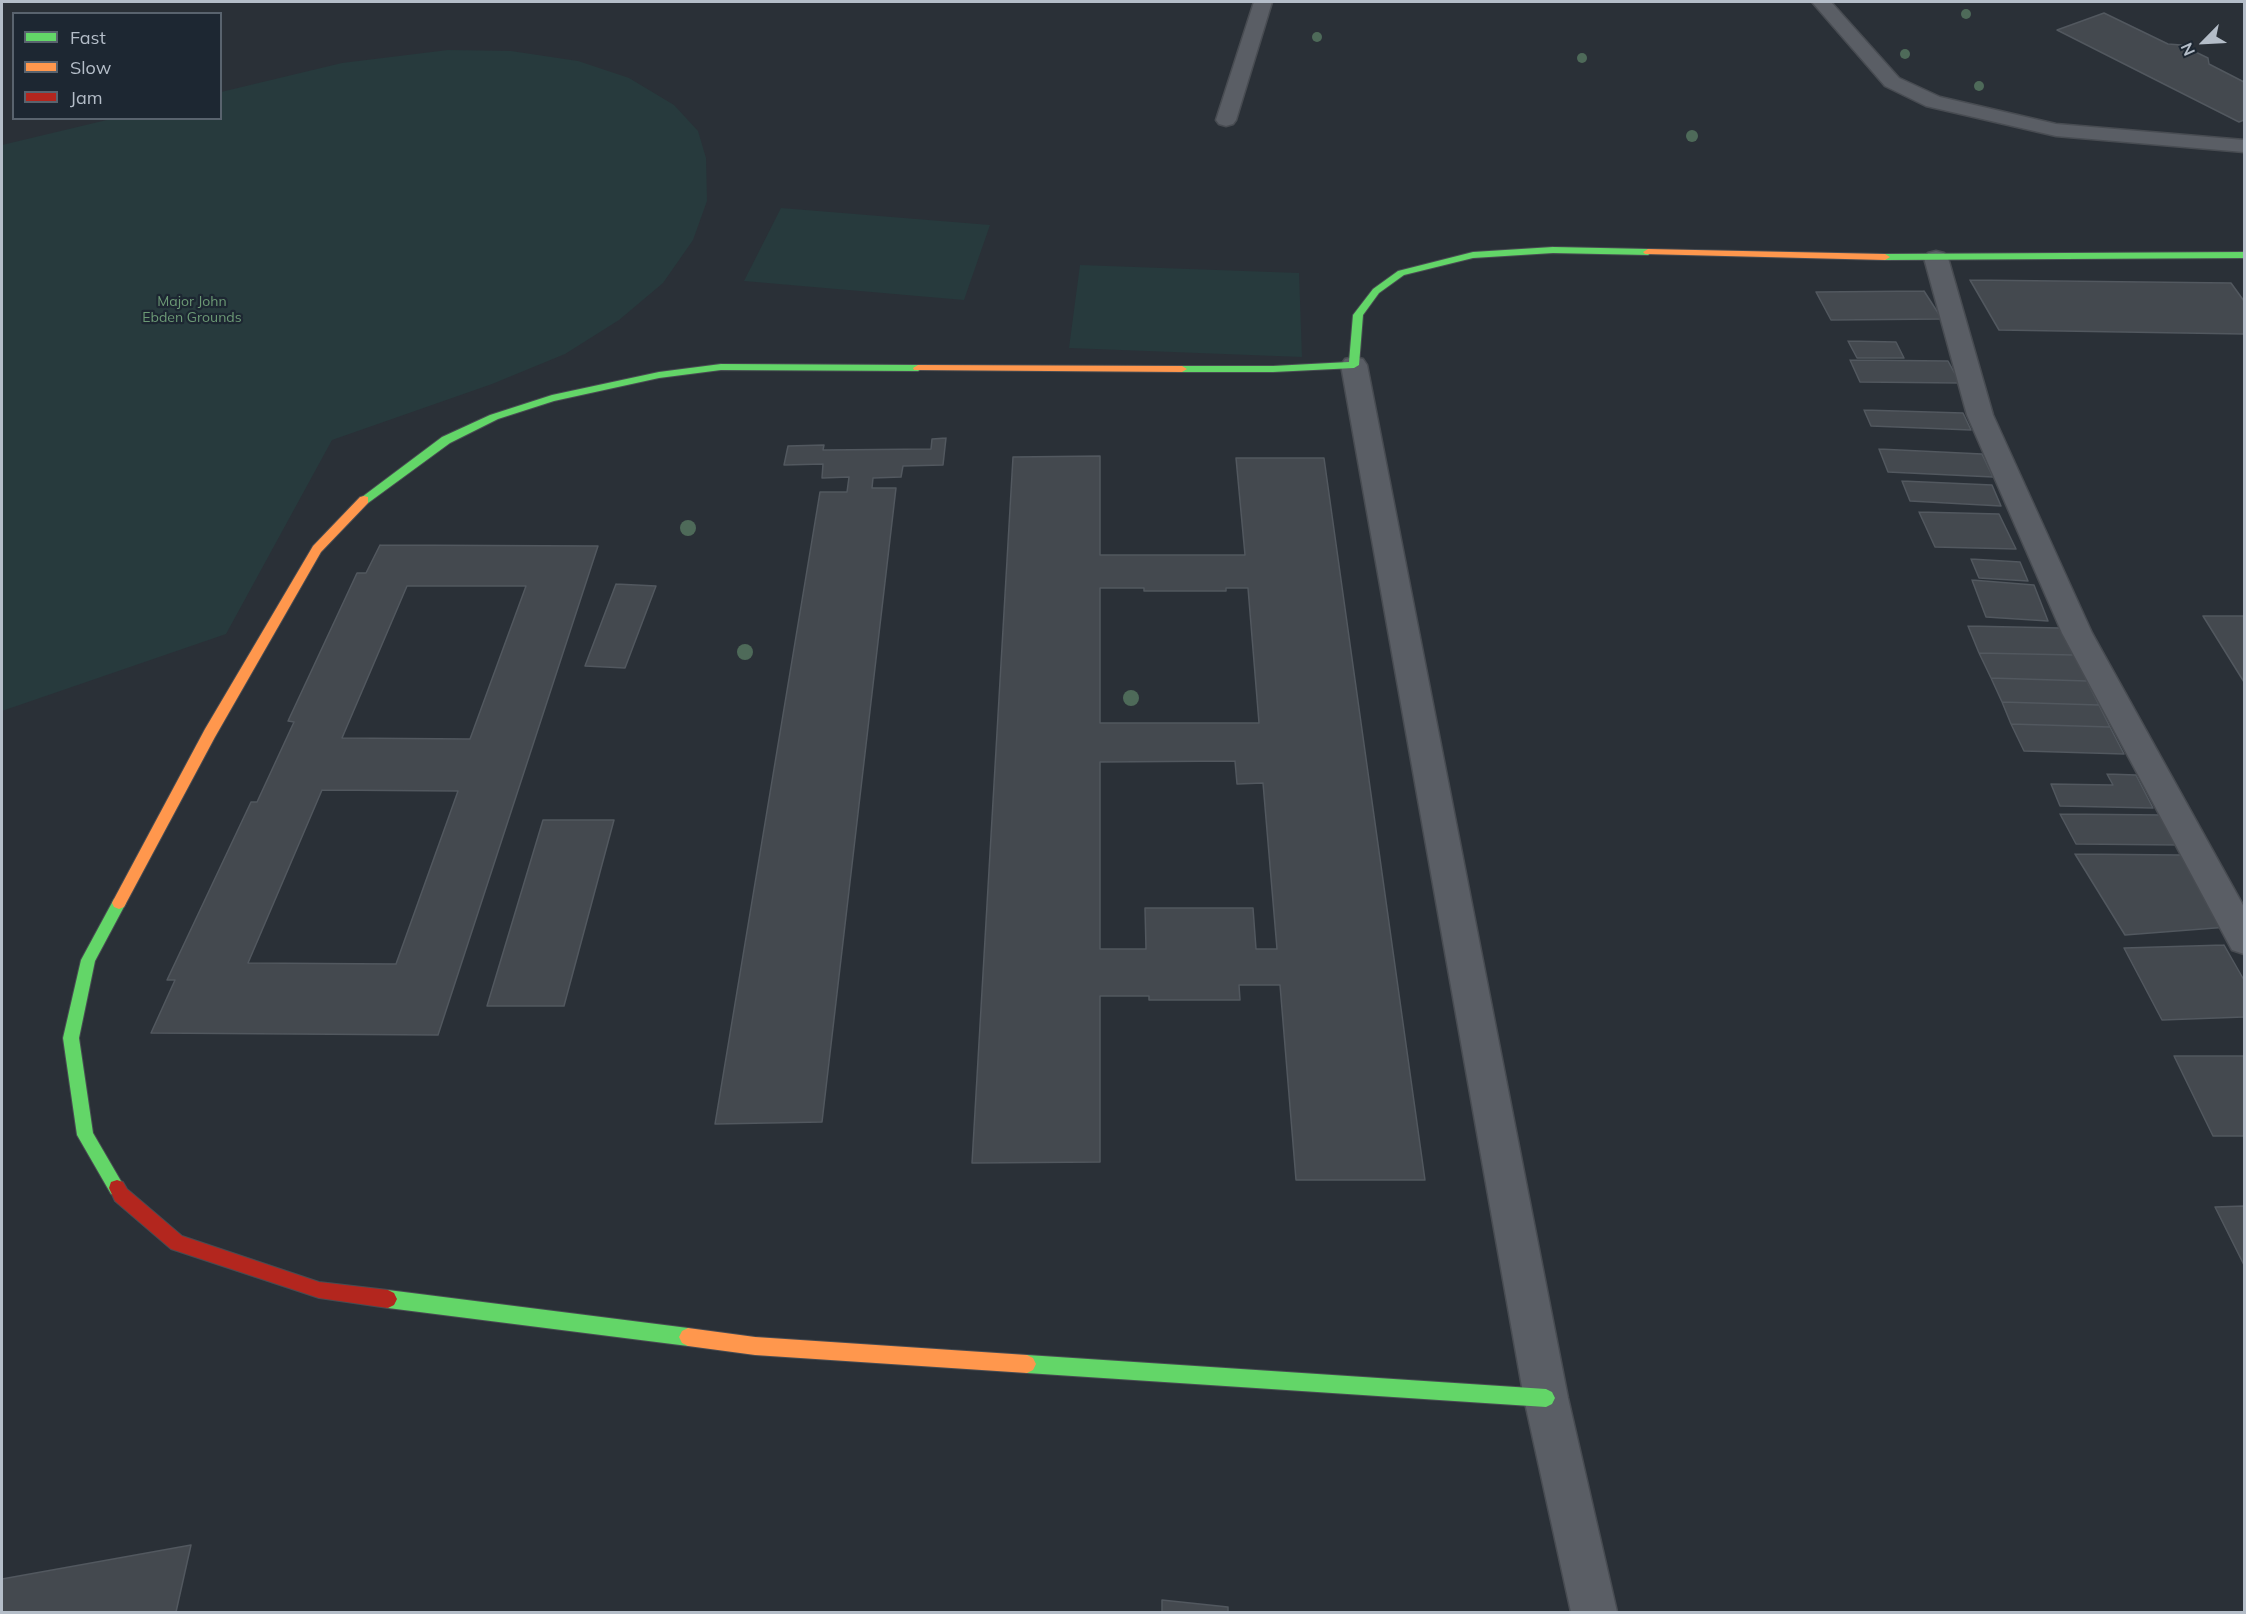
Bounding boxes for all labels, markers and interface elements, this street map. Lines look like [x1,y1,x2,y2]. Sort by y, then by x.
legend [12,12,222,120]
north arrow [2174,12,2234,72]
text: Fast [70,26,106,49]
text: N [2176,40,2199,59]
text: Slow [70,56,111,79]
text: Jam [70,86,103,109]
park label: Major John Ebden Grounds [142,294,242,326]

